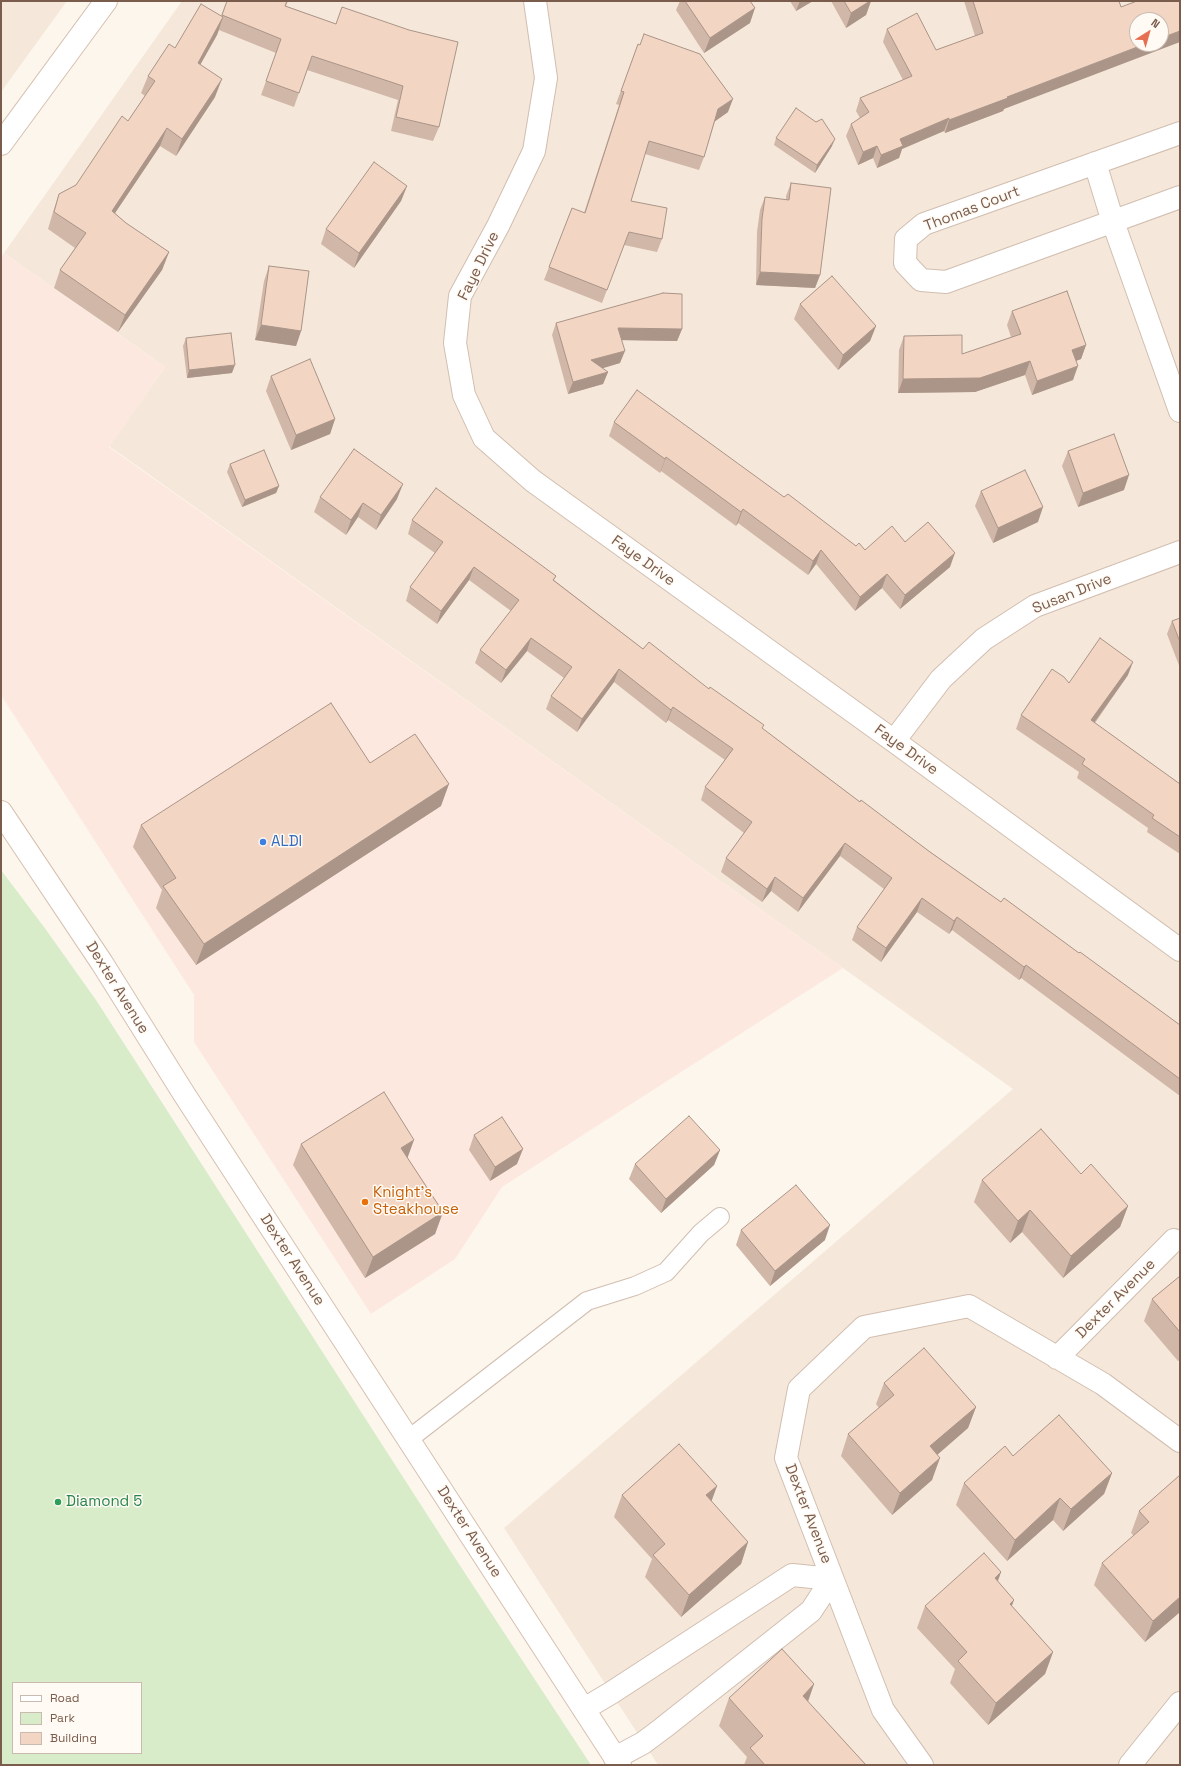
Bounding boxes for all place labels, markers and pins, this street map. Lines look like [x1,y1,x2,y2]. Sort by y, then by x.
place label: ALDI [271,833,302,851]
marker: ALDI [258,837,268,847]
place label: Knight's Steakhouse [373,1184,459,1219]
marker: Knight's Steakhouse [360,1197,370,1207]
place label: Diamond 5 [66,1493,142,1511]
marker: Diamond 5 [53,1497,63,1507]

